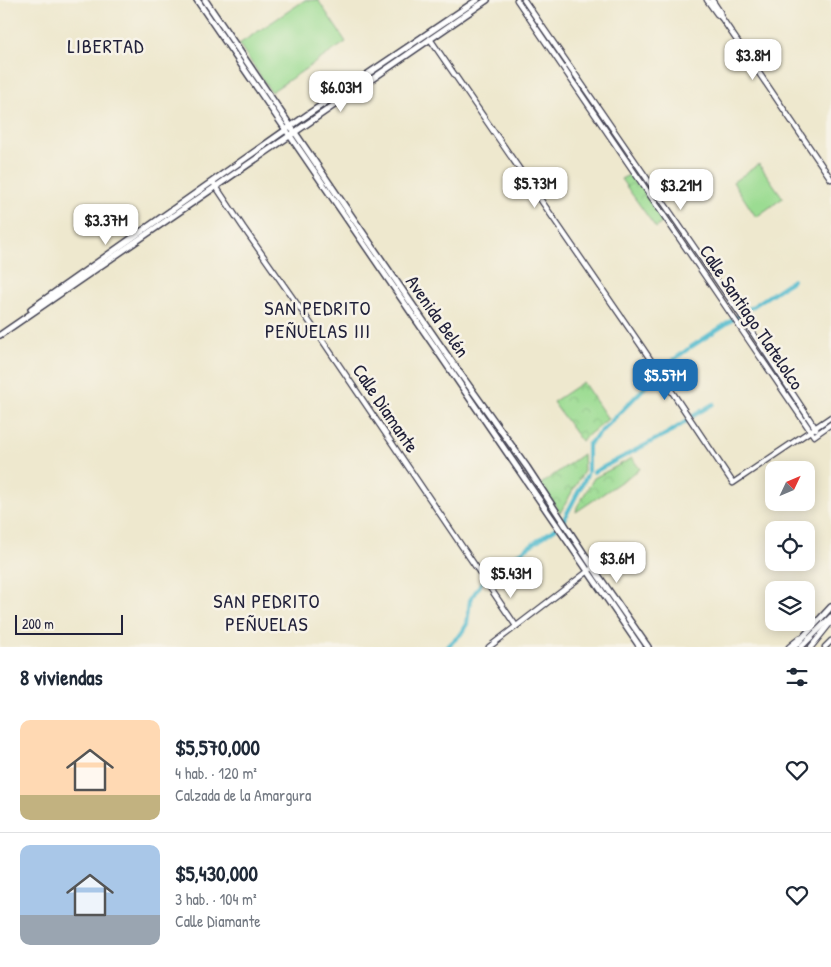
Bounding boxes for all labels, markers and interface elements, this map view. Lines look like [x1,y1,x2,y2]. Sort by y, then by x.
district label: LIBERTAD [68,32,144,59]
pin: $3.8M [718,38,788,81]
text: $3.8M [735,44,771,66]
pin: $6.03M [300,70,382,113]
text: $6.03M [320,76,362,98]
pin: $5.73M [494,166,576,209]
pin: $3.21M [640,168,722,211]
text: $5.73M [514,172,556,194]
text: $3.21M [660,174,702,196]
pin: $3.37M [65,204,147,246]
text: $3.37M [84,209,128,231]
street label: Calle Santiago Tlatelolco [694,239,810,395]
street label: Avenida Belén [400,270,476,362]
district label: SAN PEDRITO PEÑUELAS III [264,294,372,344]
pin: $5.57M [624,358,706,401]
street label: Calle Diamante [347,359,425,458]
text: $5.57M [644,364,686,386]
north arrow [765,461,815,511]
map controls [765,461,815,631]
button: locate [765,521,815,571]
pin: $3.6M [582,542,652,584]
text: $3.6M [600,547,634,569]
pin: $5.43M [470,556,552,599]
text: $5.43M [491,562,532,584]
button: layers [765,581,815,631]
district label: SAN PEDRITO PEÑUELAS [213,587,321,637]
scale bar [15,612,122,635]
text: 200 m [22,614,54,633]
text: 8 viviendas [20,663,103,692]
icon: filters [783,663,811,691]
text: $5,570,000 [175,733,260,762]
icon: home [60,740,120,800]
icon: heart [783,756,811,784]
text: 4 hab. · 120 m² [175,762,257,784]
text: Calzada de la Amargura [175,784,311,806]
text: $5,430,000 [175,859,258,888]
icon: home [60,865,120,925]
icon: heart [783,881,811,909]
text: 3 hab. · 104 m² [175,888,257,910]
text: Calle Diamante [175,910,261,932]

